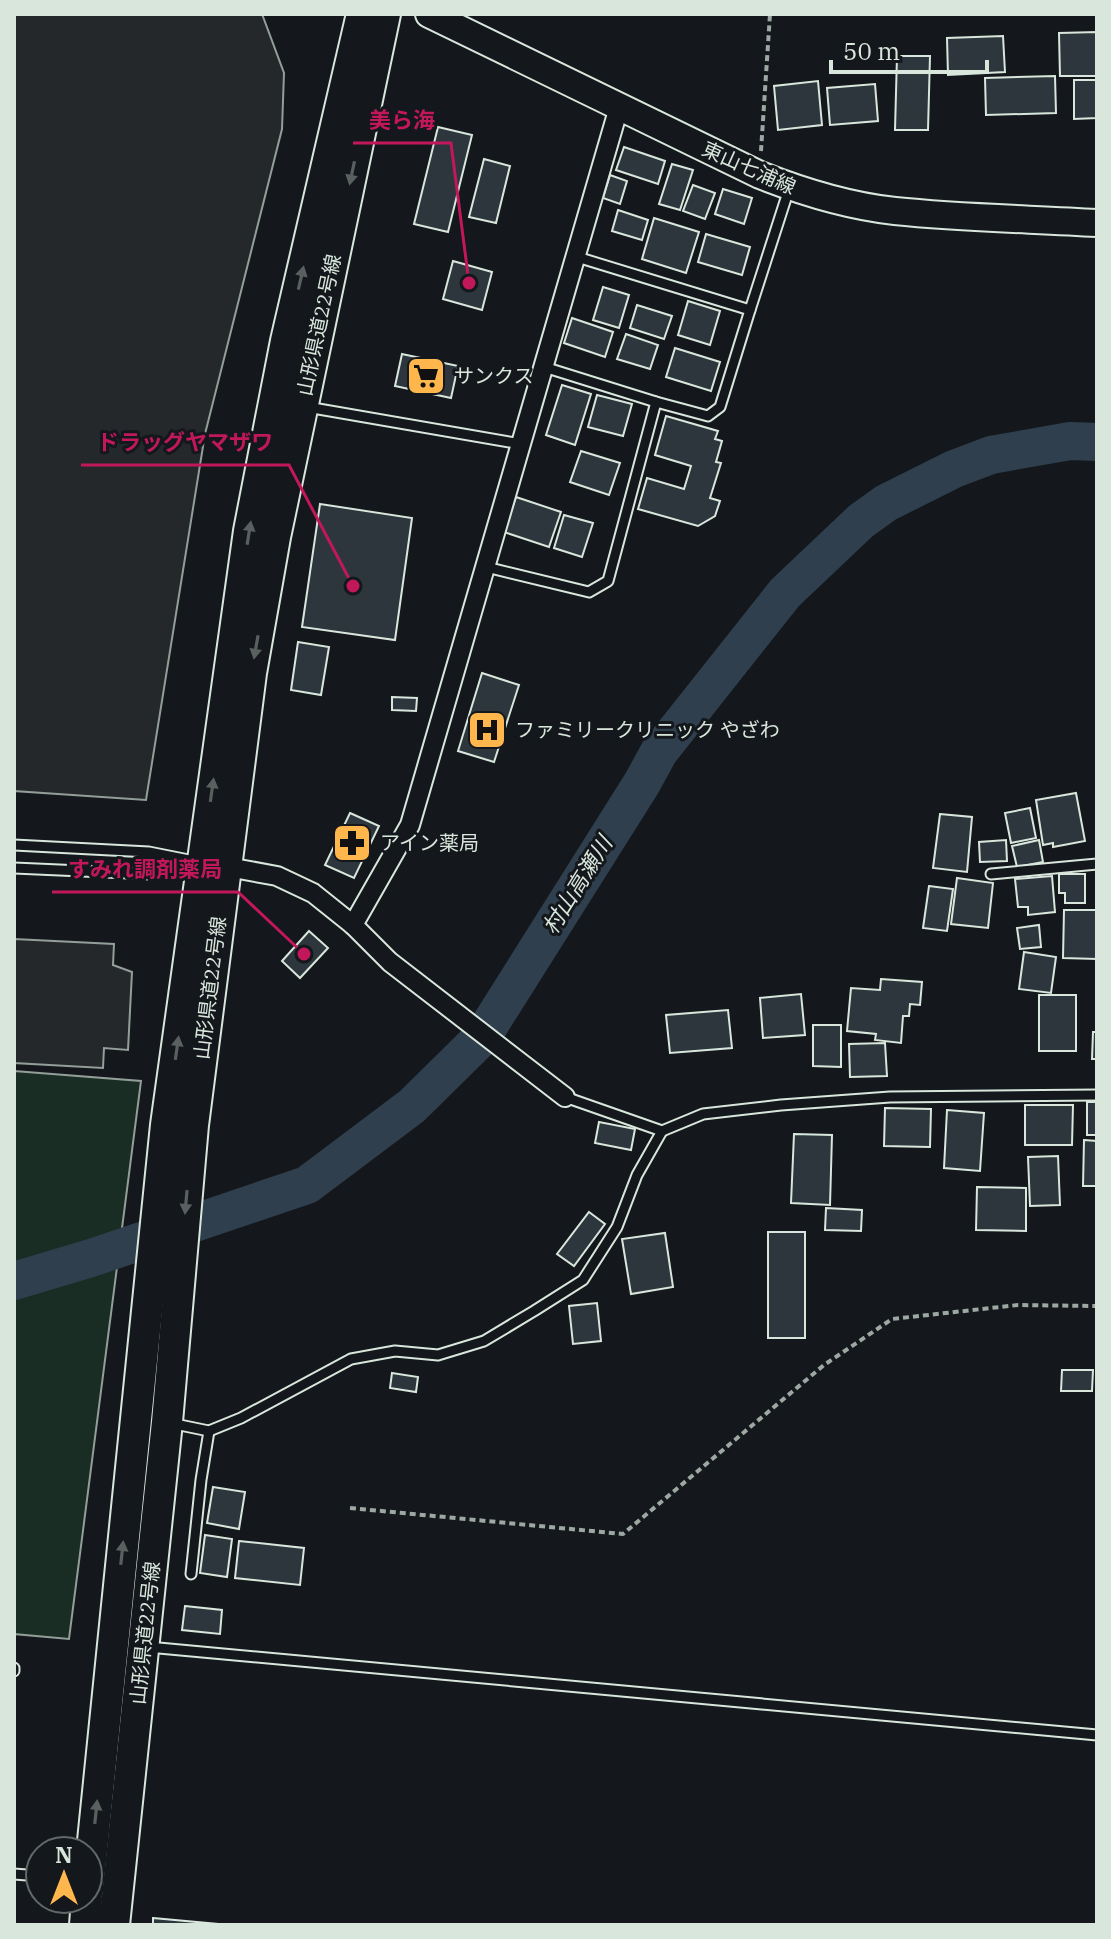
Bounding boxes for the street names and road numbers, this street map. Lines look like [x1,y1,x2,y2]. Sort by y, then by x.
street label: 東山七浦線 [698,135,800,200]
street label: 山形県道22号線 [290,252,347,398]
street label: 山形県道22号線 [187,915,232,1061]
street label: 山形県道22号線 [124,1560,165,1706]

